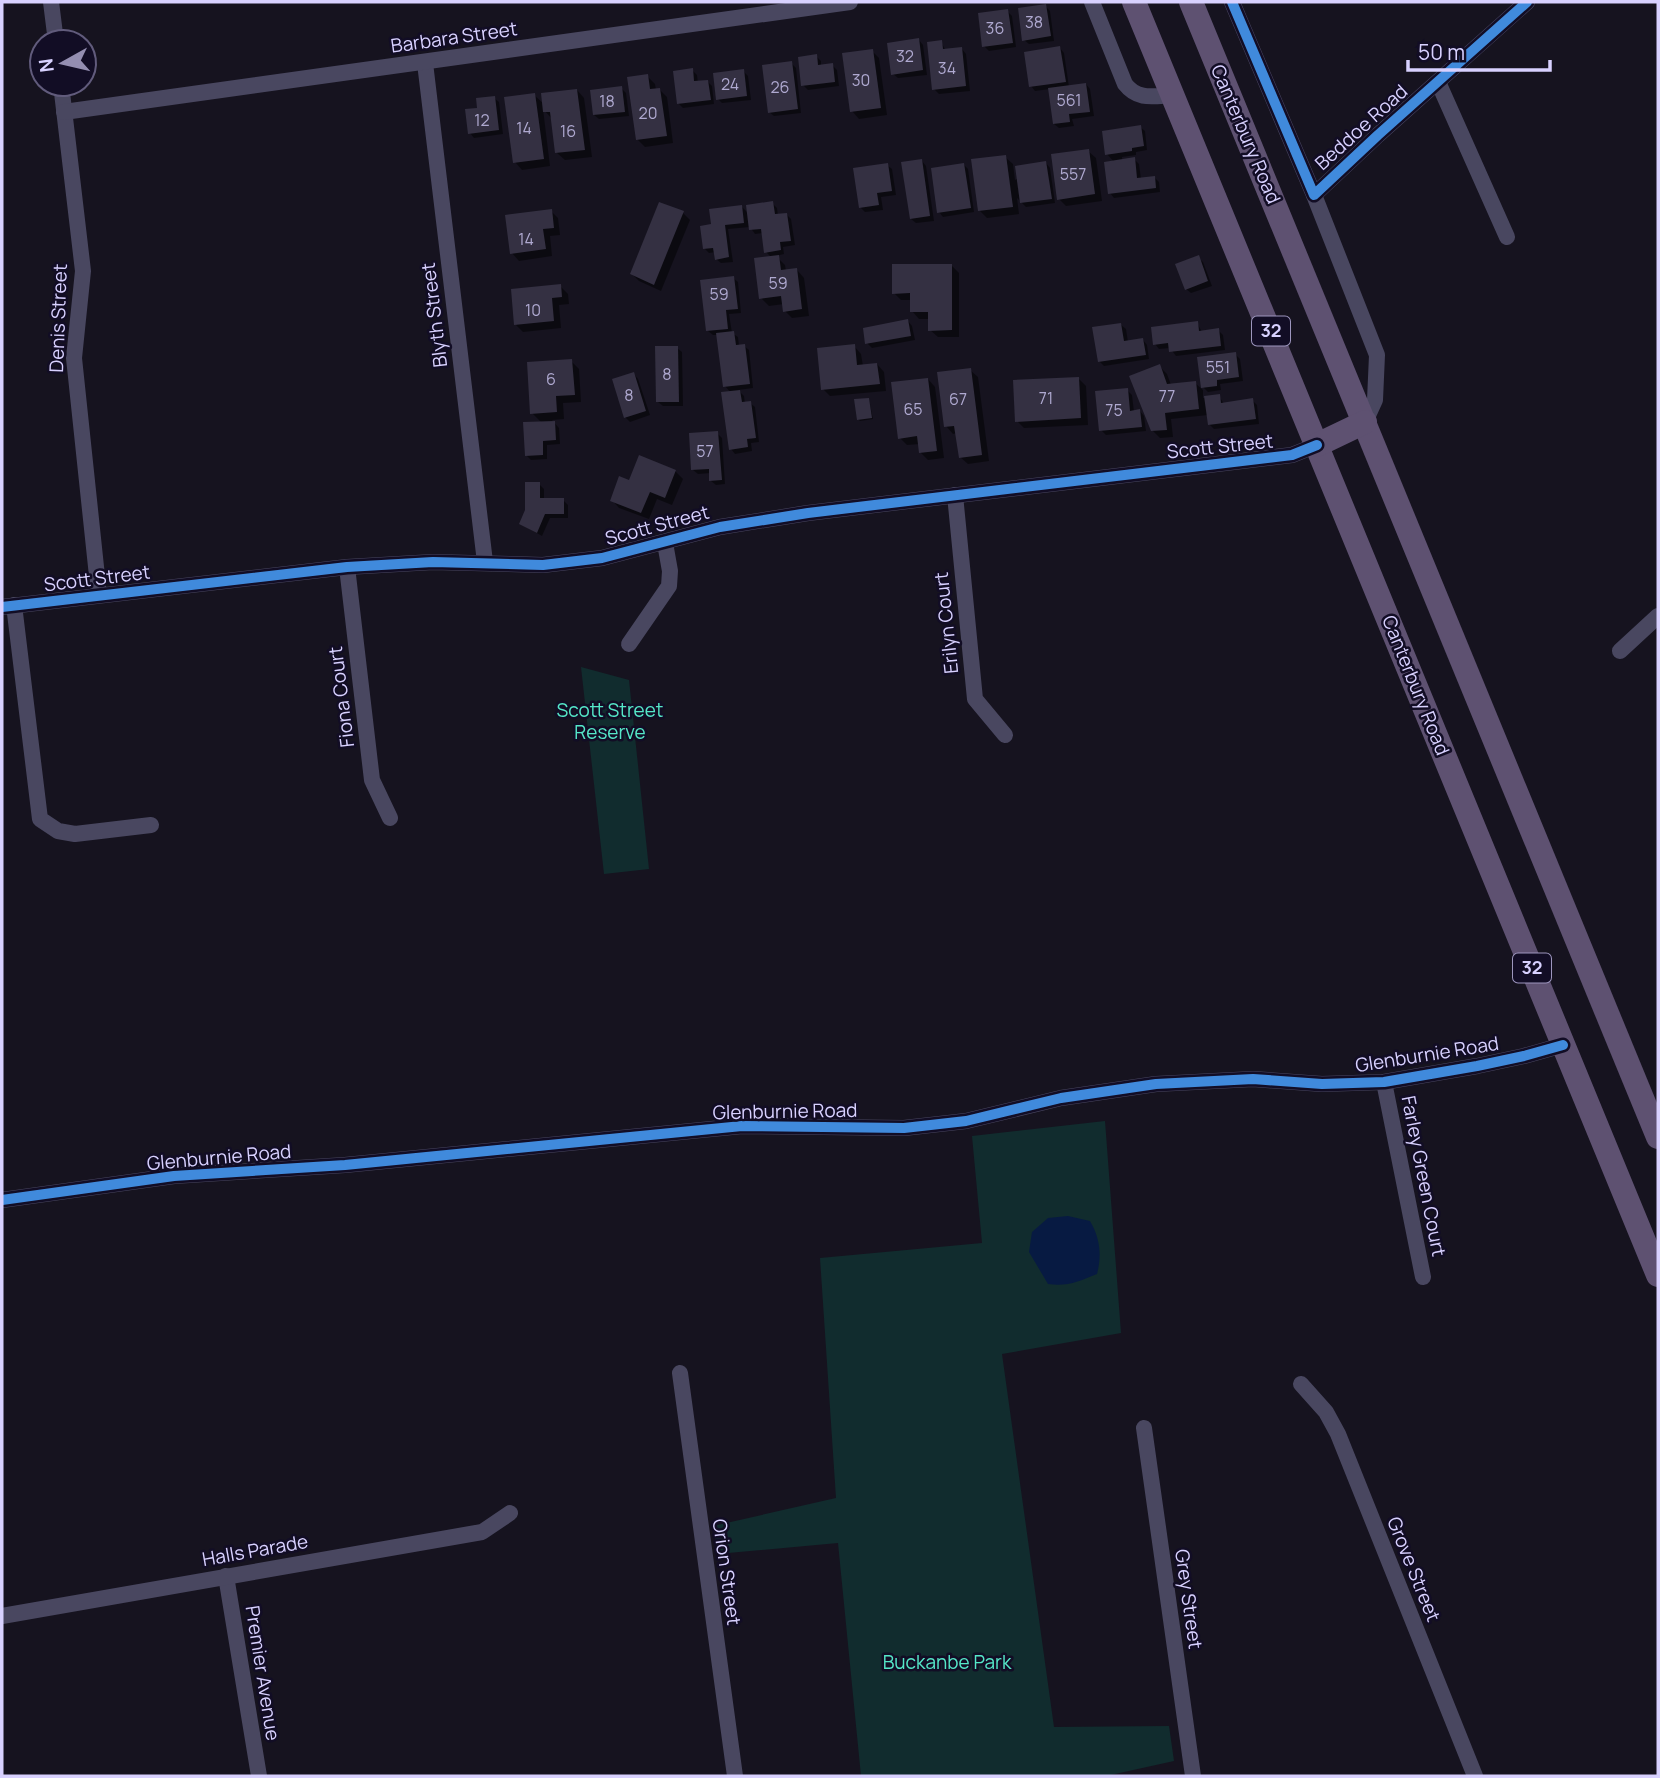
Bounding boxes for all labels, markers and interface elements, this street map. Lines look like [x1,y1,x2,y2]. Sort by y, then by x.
house number: 38 [1025,11,1043,33]
street label: Barbara Street [389,15,519,59]
house number: 36 [986,17,1004,39]
north arrow [28,28,98,98]
scale bar [1408,28,1550,72]
text: 50 m [1418,38,1465,66]
house number: 32 [896,45,914,67]
text: N [32,57,60,74]
house number: 34 [938,57,956,79]
street label: Canterbury Road [1205,60,1287,208]
house number: 30 [852,69,870,91]
house number: 24 [721,73,739,95]
house number: 26 [770,76,790,98]
street label: Beddoe Road [1309,78,1413,176]
house number: 561 [1056,89,1082,111]
house number: 18 [599,90,615,112]
house number: 20 [639,102,657,124]
house number: 12 [474,109,490,131]
house number: 14 [516,117,532,139]
house number: 16 [560,120,576,142]
house number: 557 [1060,163,1086,185]
house number: 14 [518,228,534,250]
street label: Blyth Street [415,261,453,369]
street label: Denis Street [43,263,73,373]
house number: 59 [768,272,788,294]
house number: 59 [709,283,729,305]
house number: 10 [525,299,541,321]
road number: 32 [1252,316,1290,346]
house number: 551 [1206,356,1230,378]
house number: 8 [662,363,672,385]
house number: 6 [546,368,556,390]
house number: 8 [624,384,634,406]
house number: 77 [1159,385,1175,407]
house number: 71 [1039,387,1053,409]
house number: 67 [949,388,967,410]
house number: 65 [903,398,923,420]
house number: 75 [1105,399,1123,421]
street label: Scott Street [1165,427,1275,465]
house number: 57 [696,440,714,462]
street label: Scott Street [602,499,712,551]
street label: Scott Street [42,559,152,597]
street label: Erilyn Court [928,571,964,675]
street label: Canterbury Road [1376,611,1456,759]
street label: Fiona Court [322,645,360,749]
park label: Scott Street Reserve [557,697,663,745]
road number: 32 [1513,953,1551,982]
street label: Glenburnie Road [1353,1030,1501,1078]
street label: Farley Green Court [1396,1093,1452,1259]
street label: Glenburnie Road [712,1097,858,1125]
street label: Glenburnie Road [146,1138,292,1176]
street label: Grove Street [1381,1513,1447,1625]
street label: Orion Street [707,1517,747,1627]
street label: Halls Parade [200,1528,310,1572]
street label: Grey Street [1169,1547,1209,1651]
street label: Premier Avenue [239,1604,287,1742]
park label: Buckanbe Park [883,1649,1012,1675]

